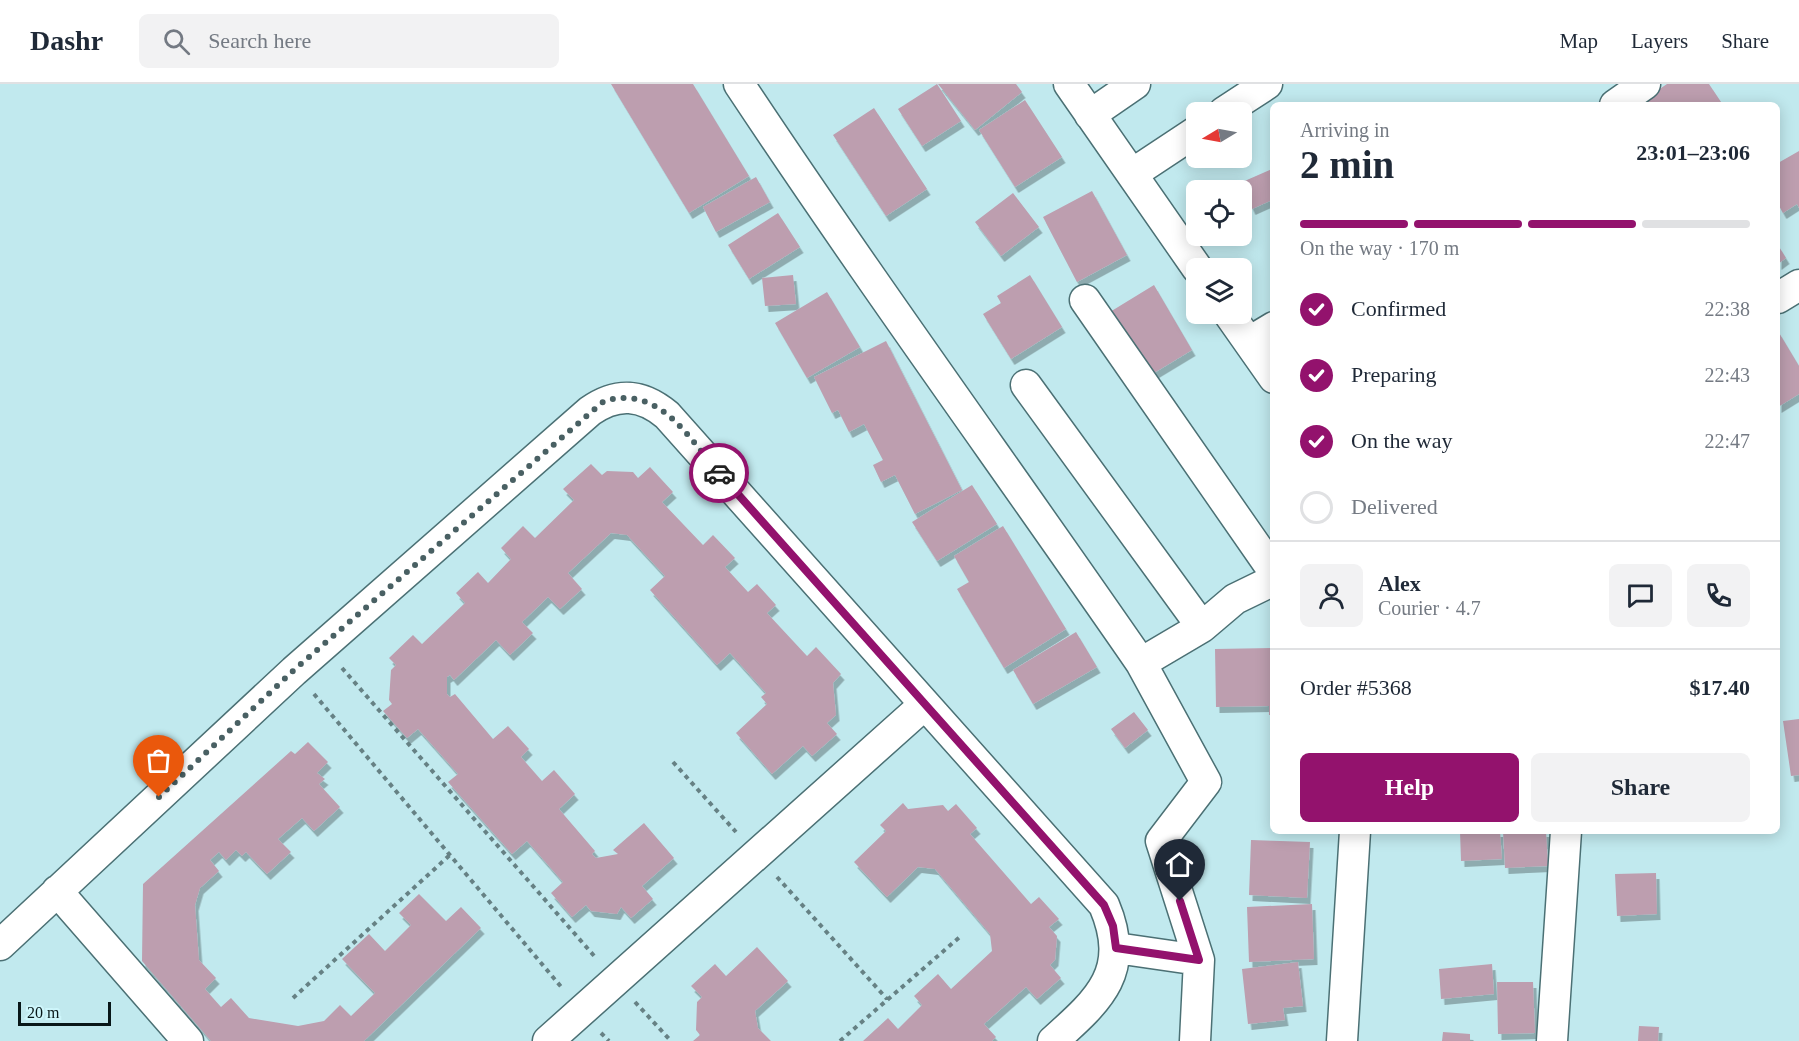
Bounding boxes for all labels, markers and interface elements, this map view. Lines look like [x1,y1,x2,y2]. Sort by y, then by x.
search box [139,14,559,68]
text: Dashr [30,25,103,56]
icon: search [160,25,193,58]
text: Search here [208,28,311,53]
text: Map [1560,29,1598,53]
text: Layers [1631,29,1688,53]
text: Share [1721,29,1769,53]
north arrow [1186,102,1252,168]
map controls [1186,102,1252,324]
text: Arriving in [1300,119,1389,141]
text: 23:01–23:06 [1636,140,1750,165]
text: 2 min [1300,143,1394,186]
button: locate [1186,180,1252,246]
text: On the way · 170 m [1300,237,1459,259]
button: layers [1186,258,1252,324]
icon: check [1300,293,1333,326]
text: Confirmed [1351,296,1446,321]
text: 22:38 [1704,298,1750,320]
icon: check [1300,359,1333,392]
text: Preparing [1351,362,1437,387]
text: 22:43 [1704,364,1750,386]
icon: check [1300,425,1333,458]
text: On the way [1351,428,1452,453]
text: 22:47 [1704,430,1750,452]
courier [689,443,749,503]
icon: car [703,457,736,490]
text: Delivered [1351,494,1438,519]
button: person [1300,564,1363,627]
button: chat [1609,564,1672,627]
button: phone [1687,564,1750,627]
text: Alex [1378,571,1421,596]
text: Courier · 4.7 [1378,597,1481,619]
text: Order #5368 [1300,675,1412,700]
text: $17.40 [1690,675,1750,700]
pin [133,735,184,797]
icon: bag [142,744,175,777]
button: Help [1300,753,1519,822]
button: Share [1531,753,1750,822]
pin [1154,839,1205,901]
icon: home [1163,848,1196,881]
scale bar [18,999,111,1026]
text: 20 m [27,1004,59,1021]

